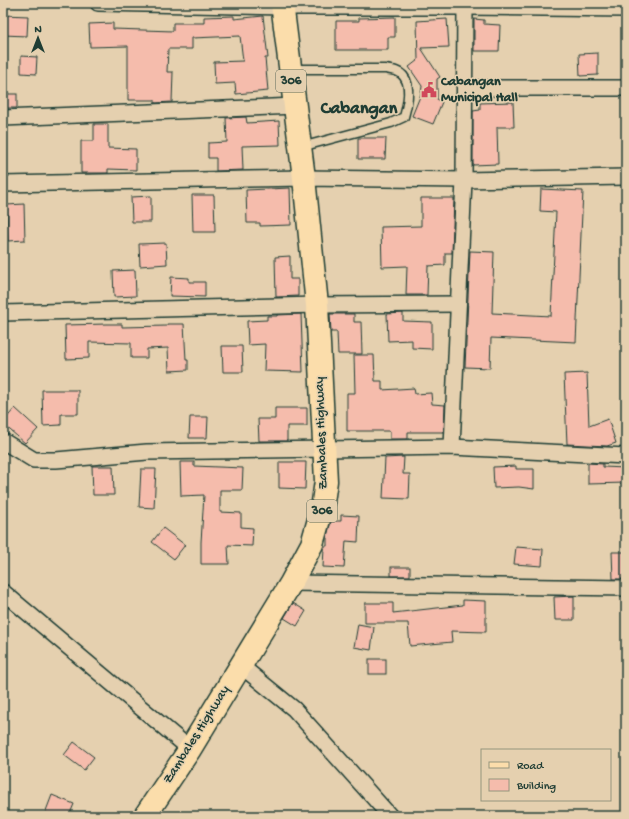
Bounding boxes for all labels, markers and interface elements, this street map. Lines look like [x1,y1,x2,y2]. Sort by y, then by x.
north arrow [18,18,58,58]
text: N [34,24,42,36]
road number: 306 [276,70,306,92]
place label: Cabangan Municipal Hall [440,74,518,107]
public building icon: Cabangan Municipal Hall [420,81,438,99]
district label: Cabangan [320,99,398,120]
street label: Zambales Highway [312,376,332,490]
road number: 306 [307,500,337,522]
street label: Zambales Highway [160,683,234,787]
legend [481,749,611,801]
text: Road [517,760,544,774]
text: Building [516,780,556,794]

